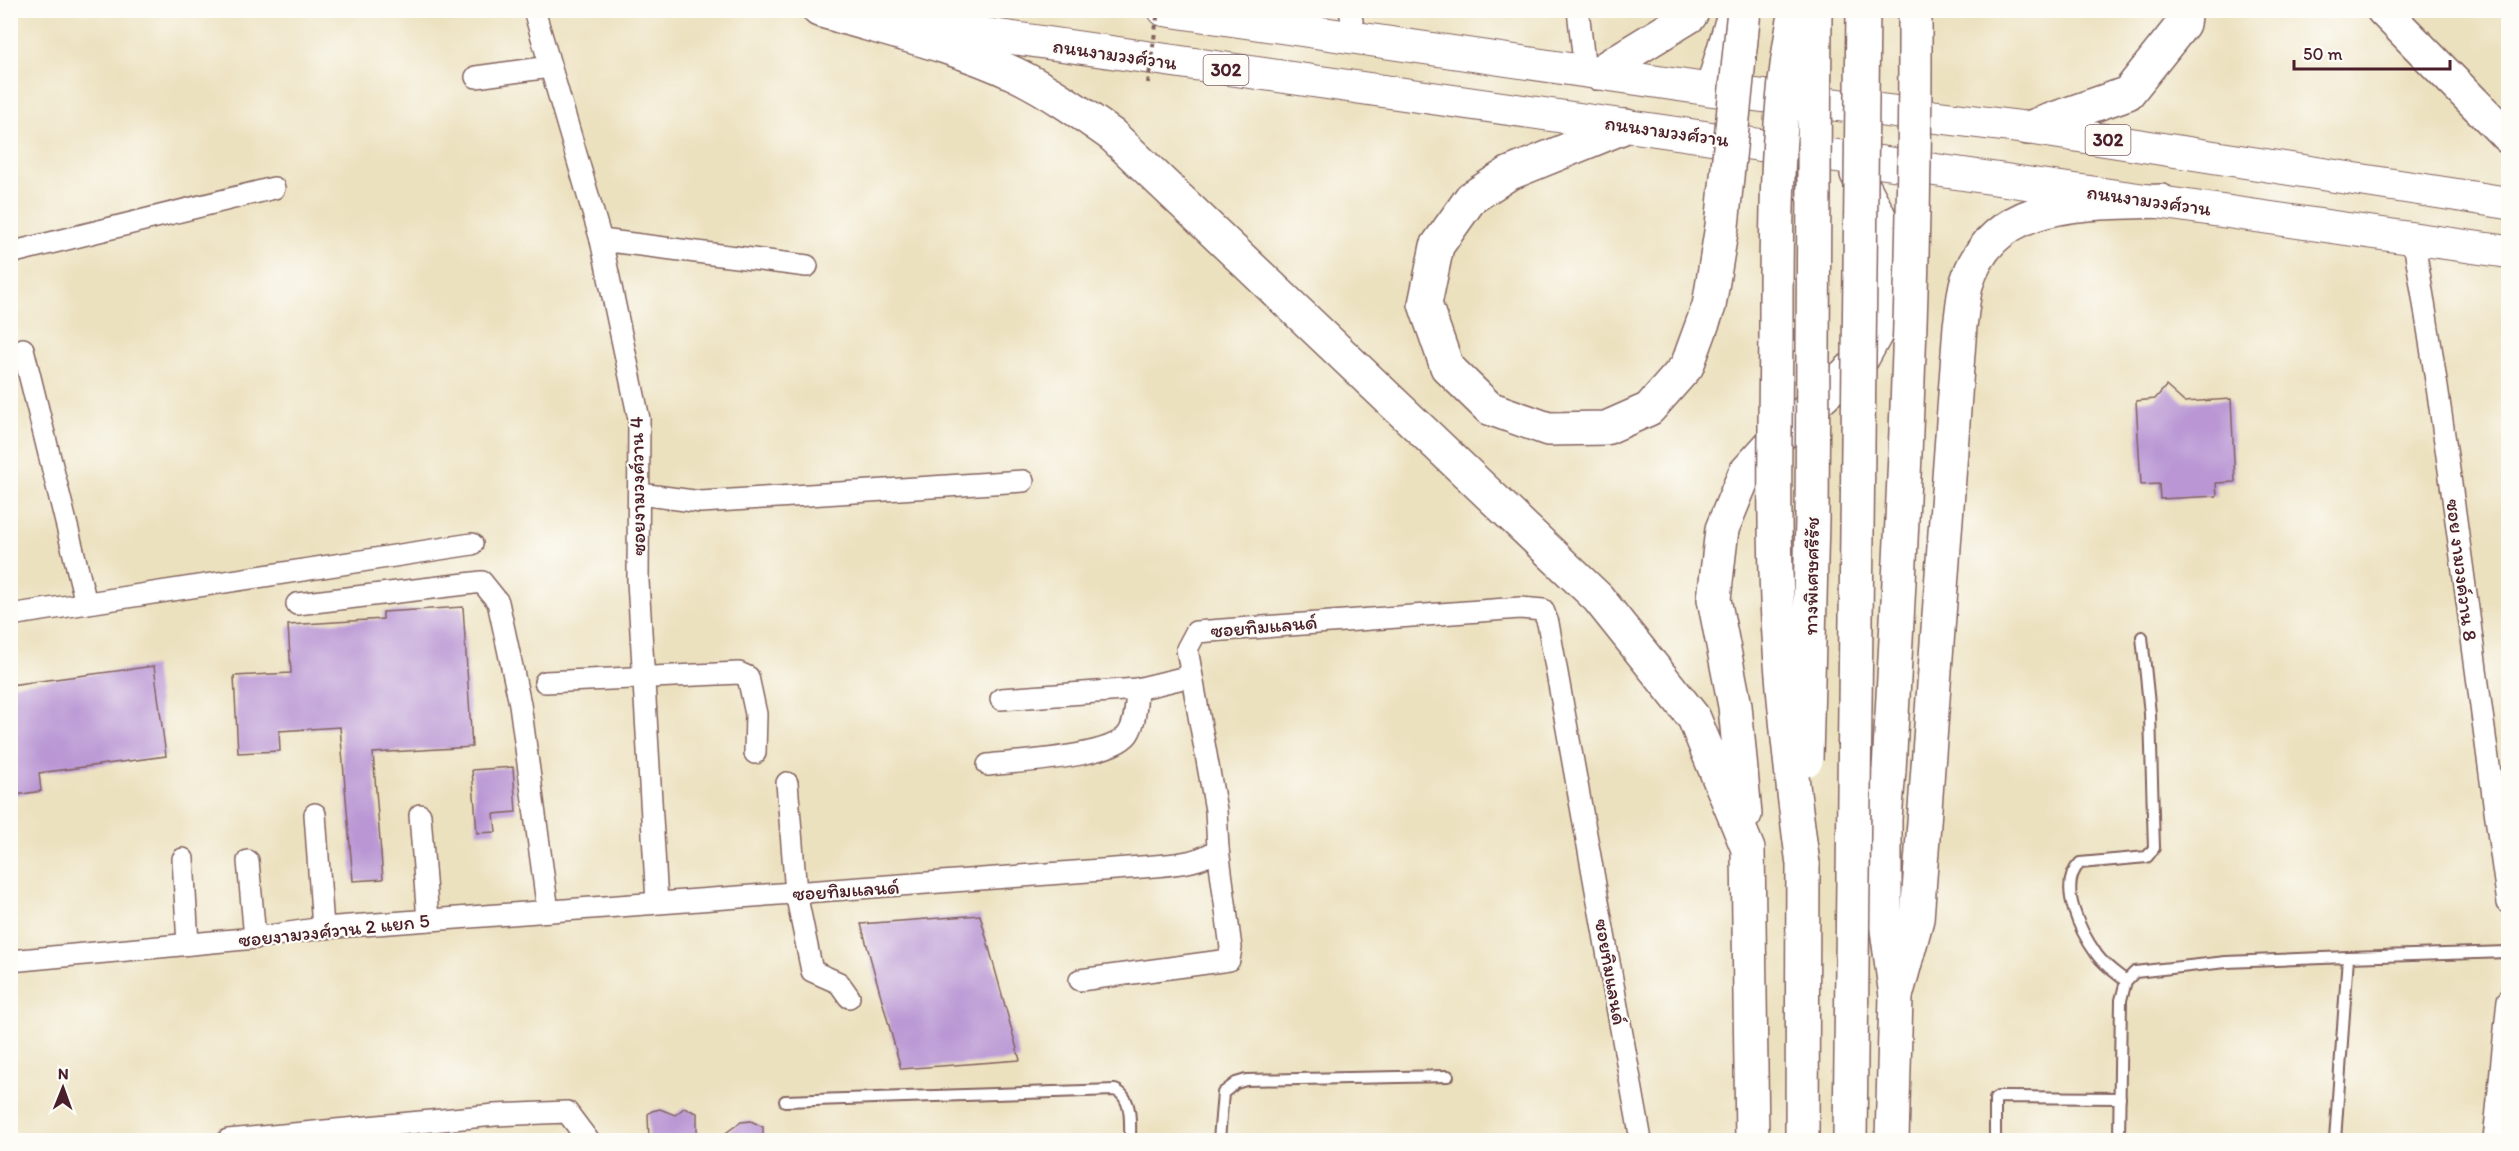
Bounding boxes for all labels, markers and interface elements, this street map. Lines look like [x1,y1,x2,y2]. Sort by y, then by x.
street label: ถนนงามวงศ์วาน [1051,33,1179,75]
scale bar [2294,33,2450,71]
text: 50 m [2303,43,2343,65]
road number: 302 [1204,55,1248,85]
street label: ถนนงามวงศ์วาน [1603,110,1731,152]
road number: 302 [2086,125,2130,155]
street label: ถนนงามวงศ์วาน [2085,179,2213,221]
street label: ซอยงามวงศ์วาน 4 [624,416,650,556]
street label: ซอย งามวงค์วาน 8 [2441,498,2483,642]
street label: ทางพิเศษศรีรัช [1798,517,1824,635]
street label: ซอยทิมแลนด์ [1209,609,1319,643]
street label: ซอยทิมแลนด์ [792,874,900,906]
street label: ซอยงามวงศ์วาน 2 แยก 5 [237,908,431,952]
street label: ซอยทิมแลนด์ [1590,917,1632,1027]
north arrow [33,1058,93,1118]
text: N [58,1064,69,1083]

